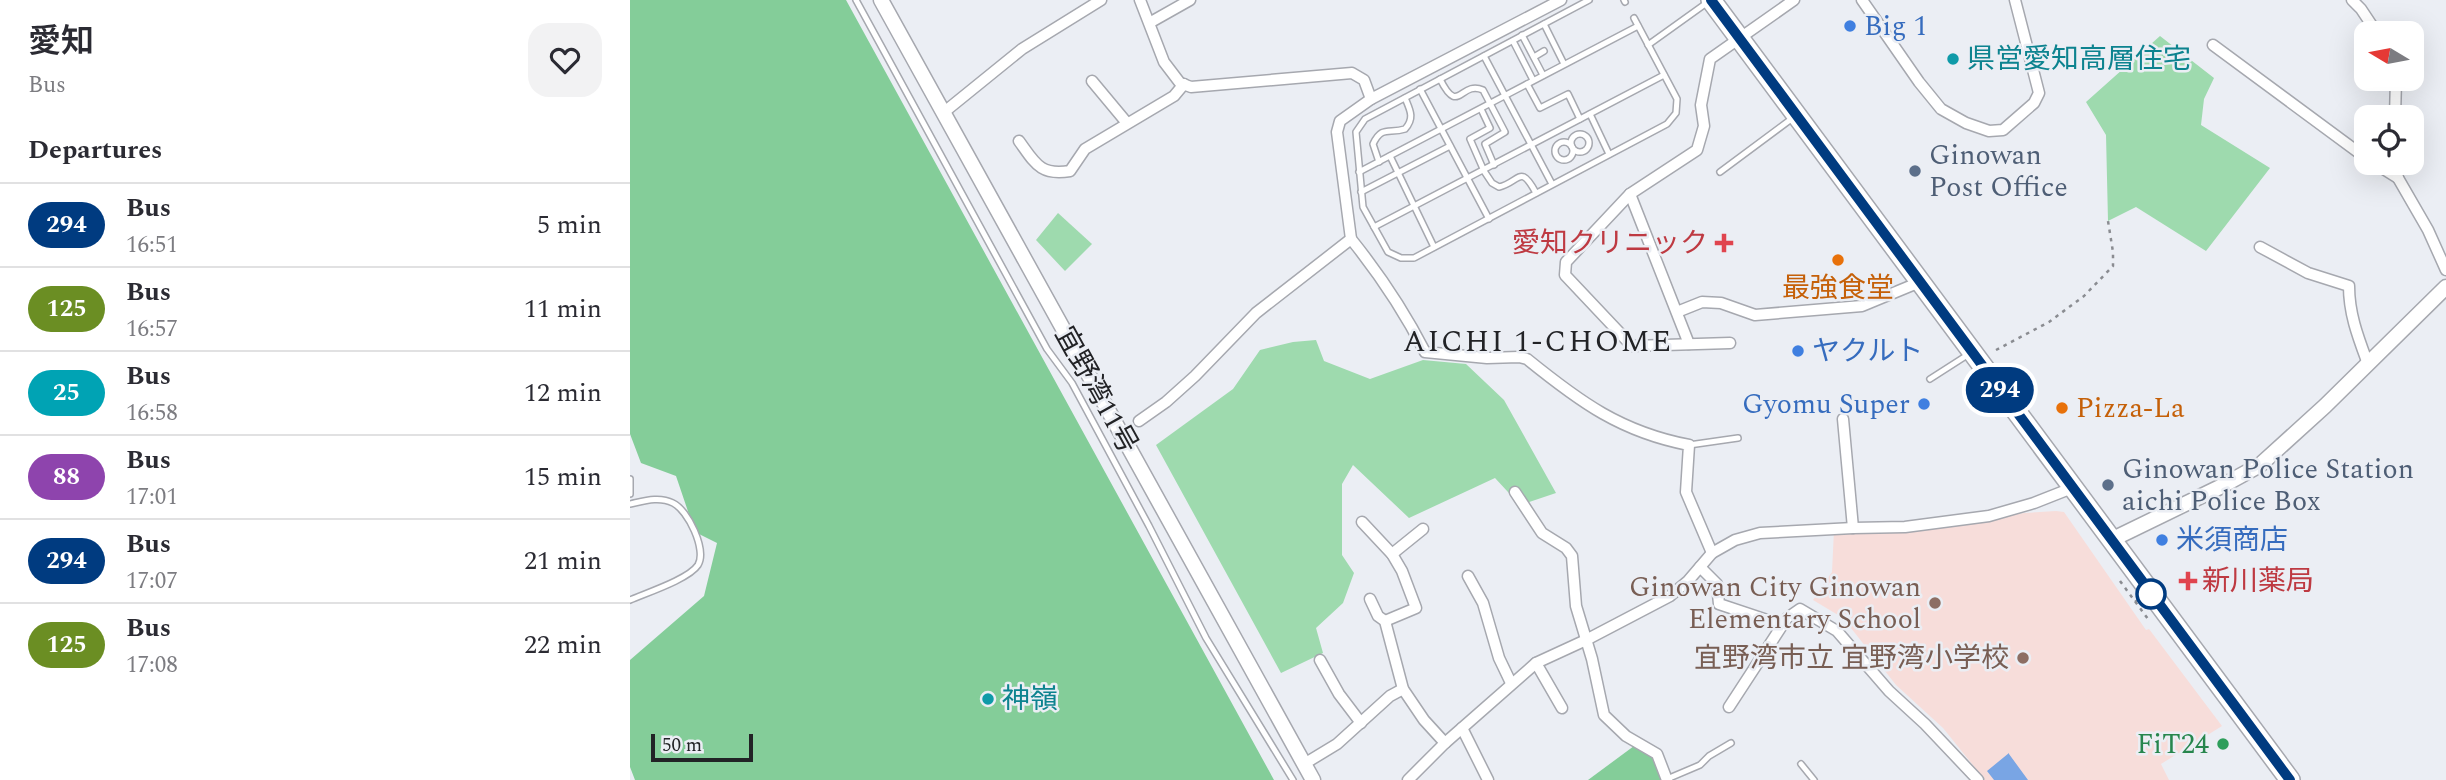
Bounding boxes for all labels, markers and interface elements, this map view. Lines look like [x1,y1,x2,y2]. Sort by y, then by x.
place label: Big 1 [1864,5,1927,48]
text: 愛知 [28,17,94,67]
marker: Big 1 [1842,18,1858,34]
north arrow [2354,21,2424,91]
map controls [2354,21,2424,175]
button: heart [528,23,602,97]
place label: 県営愛知高層住宅 [1967,38,2191,81]
marker: 県営愛知高層住宅 [1945,51,1961,67]
text: Bus [28,68,66,103]
button: locate [2354,105,2424,175]
text: Departures [28,130,162,170]
place label: Ginowan Post Office [1929,134,2068,209]
marker: Ginowan Post Office [1907,163,1923,179]
text: Bus [126,188,171,228]
text: 5 min [537,205,602,245]
text: 294 [46,207,87,243]
place label: 愛知クリニック [1512,222,1708,265]
text: 16:51 [126,228,178,263]
marker: 愛知クリニック [1714,233,1734,253]
marker: 最強食堂 [1830,252,1846,268]
place label: 最強食堂 [1782,267,1894,310]
text: Bus [126,272,171,312]
text: 11 min [524,289,602,329]
text: 125 [46,291,87,327]
text: 16:57 [126,312,178,347]
street label: 宜野湾11号 [1043,318,1149,462]
district label: AICHI 1-CHOME [1403,319,1673,365]
place label: ヤクルト [1812,330,1923,373]
marker: ヤクルト [1790,343,1806,359]
text: Bus [126,356,171,396]
line badge: 294 [1960,367,2040,413]
text: 294 [1980,372,2020,408]
text: 12 min [524,373,602,413]
text: 25 [53,375,80,411]
place label: Gyomu Super [1742,383,1910,426]
place label: Pizza-La [2076,387,2185,430]
text: 16:58 [126,396,178,431]
marker: Gyomu Super [1916,396,1932,412]
marker: Pizza-La [2054,400,2070,416]
text: Bus [126,440,171,480]
place label: Ginowan Police Station aichi Police Box [2122,448,2414,523]
text: 15 min [524,457,602,497]
text: 88 [53,459,80,495]
marker: Ginowan Police Station aichi Police Box [2100,477,2116,493]
text: 17:01 [126,480,178,515]
place label: 米須商店 [2176,519,2288,562]
text: Bus [126,524,171,564]
marker: 米須商店 [2154,532,2170,548]
text: 21 min [524,541,602,581]
text: 294 [46,543,87,579]
place label: 新川薬局 [2202,560,2314,603]
text: 17:07 [126,564,178,599]
place label: Ginowan City Ginowan Elementary School [1629,566,1921,641]
marker: 新川薬局 [2180,573,2196,589]
unlabelled marker [2136,579,2166,609]
marker: Ginowan City Ginowan Elementary School [1927,595,1943,611]
text: Bus [126,608,171,648]
text: 22 min [524,625,602,665]
text: 125 [46,627,87,663]
place label: 宜野湾市立 宜野湾小学校 [1694,637,2009,680]
text: 17:08 [126,648,178,683]
marker: 宜野湾市立 宜野湾小学校 [2015,650,2031,666]
place label: 神嶺 [1002,678,1058,721]
marker: 神嶺 [980,691,996,707]
place label: FiT24 [2136,723,2209,766]
scale bar [651,731,752,763]
text: 50 m [662,731,702,760]
marker: FiT24 [2215,736,2231,752]

